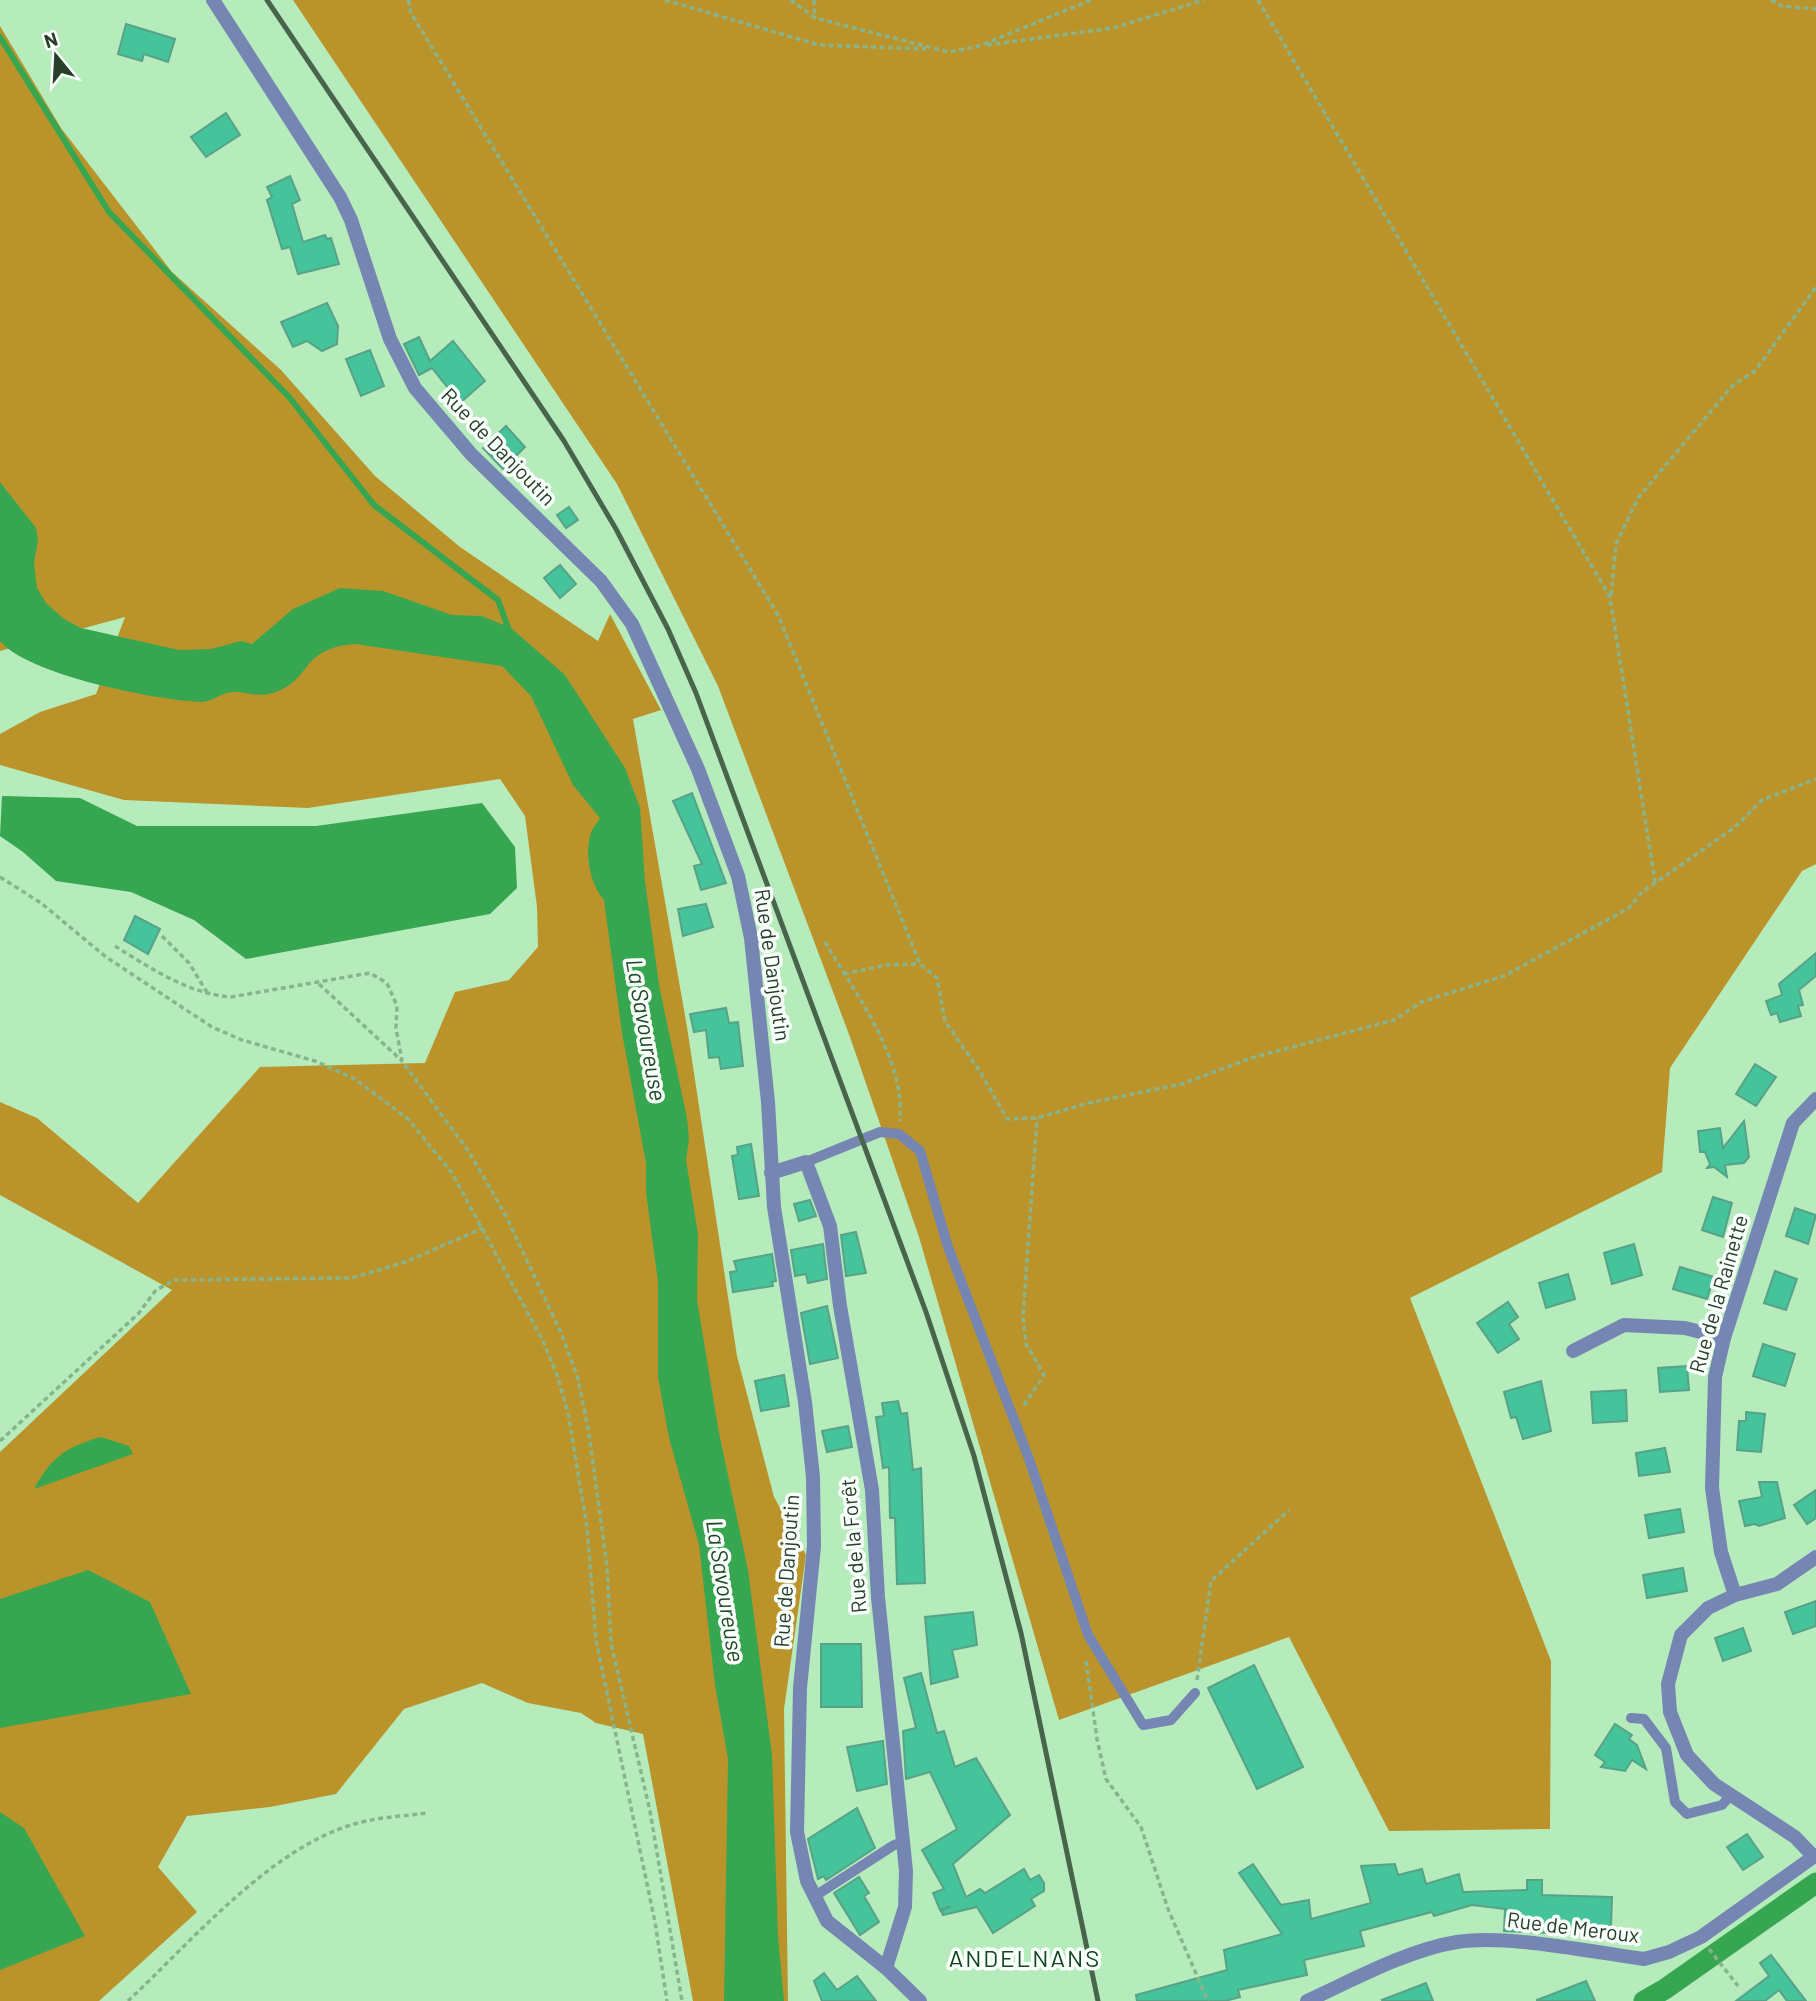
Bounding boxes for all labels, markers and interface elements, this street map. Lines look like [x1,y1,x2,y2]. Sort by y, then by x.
north arrow [21,21,91,91]
text: N [41,26,60,52]
street label: Rue de Danjoutin [437,382,561,510]
street label: Rue de Danjoutin [750,887,797,1043]
water label: La Savoureuse [621,957,673,1103]
street label: Rue de la Rainette [1683,1212,1752,1376]
street label: Rue de la Forêt [834,1478,871,1614]
street label: Rue de Danjoutin [768,1493,803,1648]
water label: La Savoureuse [701,1518,751,1664]
street label: Rue de Meroux [1506,1906,1641,1947]
district label: ANDELNANS [949,1943,1101,1972]

